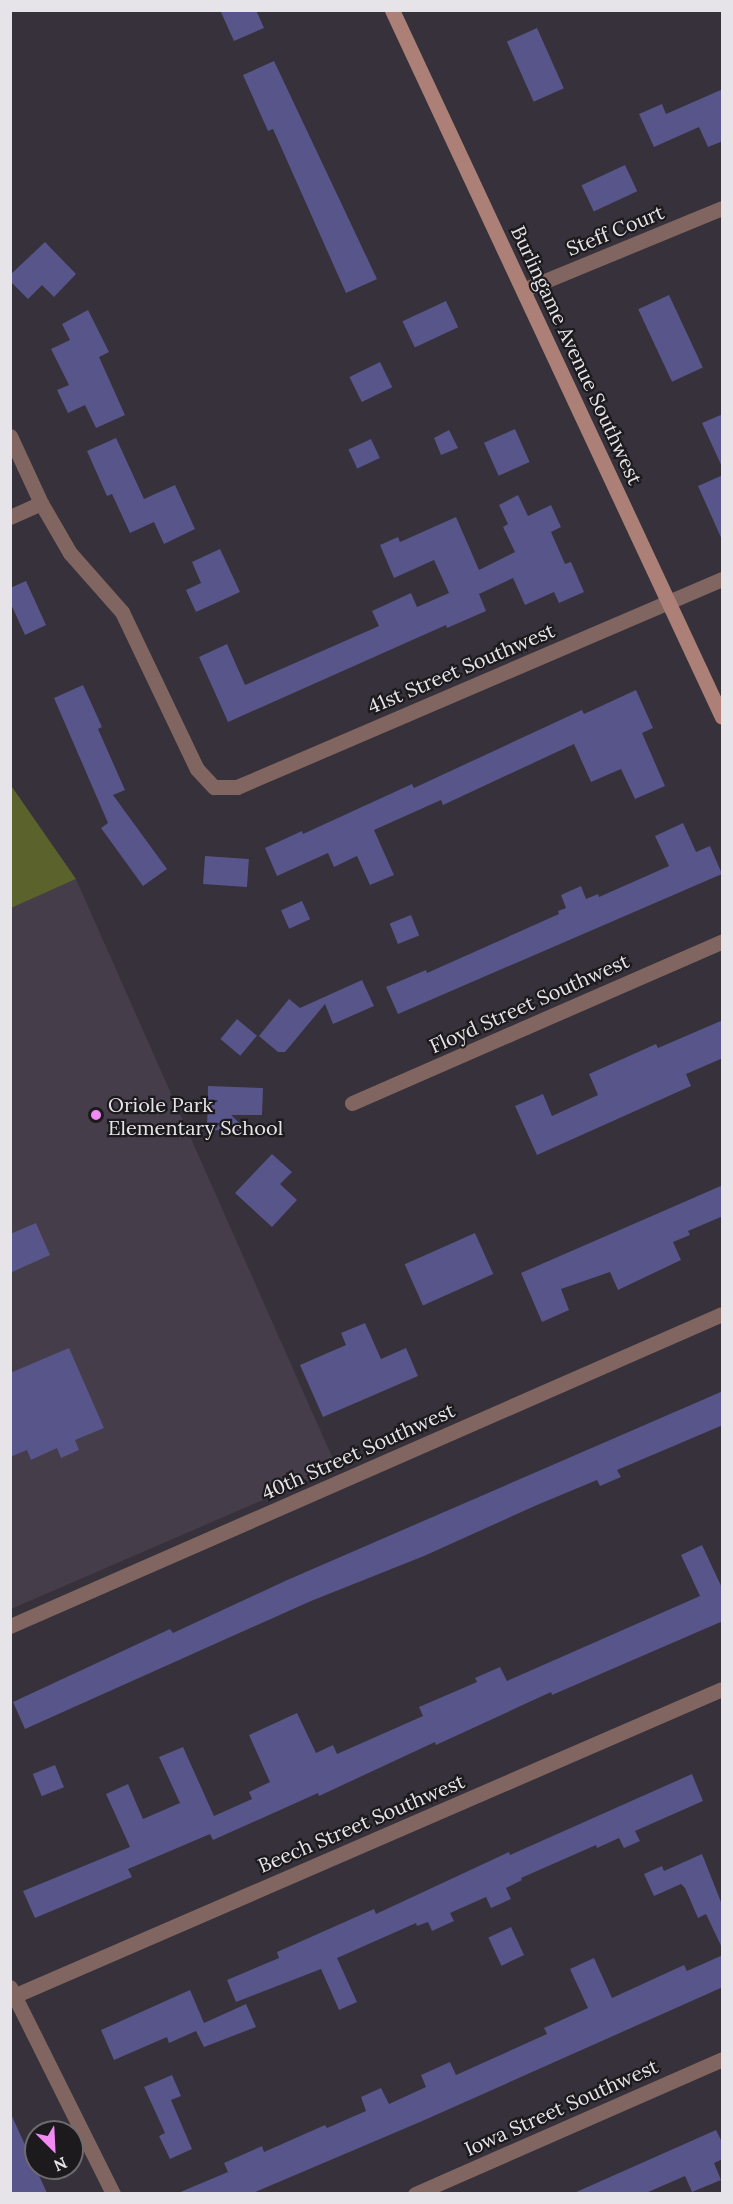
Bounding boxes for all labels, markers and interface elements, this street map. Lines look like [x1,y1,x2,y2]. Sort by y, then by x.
street label: Steff Court [563,200,667,260]
street label: Burlingame Avenue Southwest [506,222,648,488]
street label: 41st Street Southwest [364,618,558,718]
street label: Floyd Street Southwest [426,948,632,1058]
place label: Oriole Park Elementary School [108,1092,283,1139]
marker: Oriole Park Elementary School [89,1108,103,1122]
street label: 40th Street Southwest [258,1398,458,1504]
street label: Beech Street Southwest [254,1769,468,1877]
street label: Iowa Street Southwest [460,2053,662,2161]
north arrow [24,2120,84,2180]
text: N [51,2153,70,2176]

